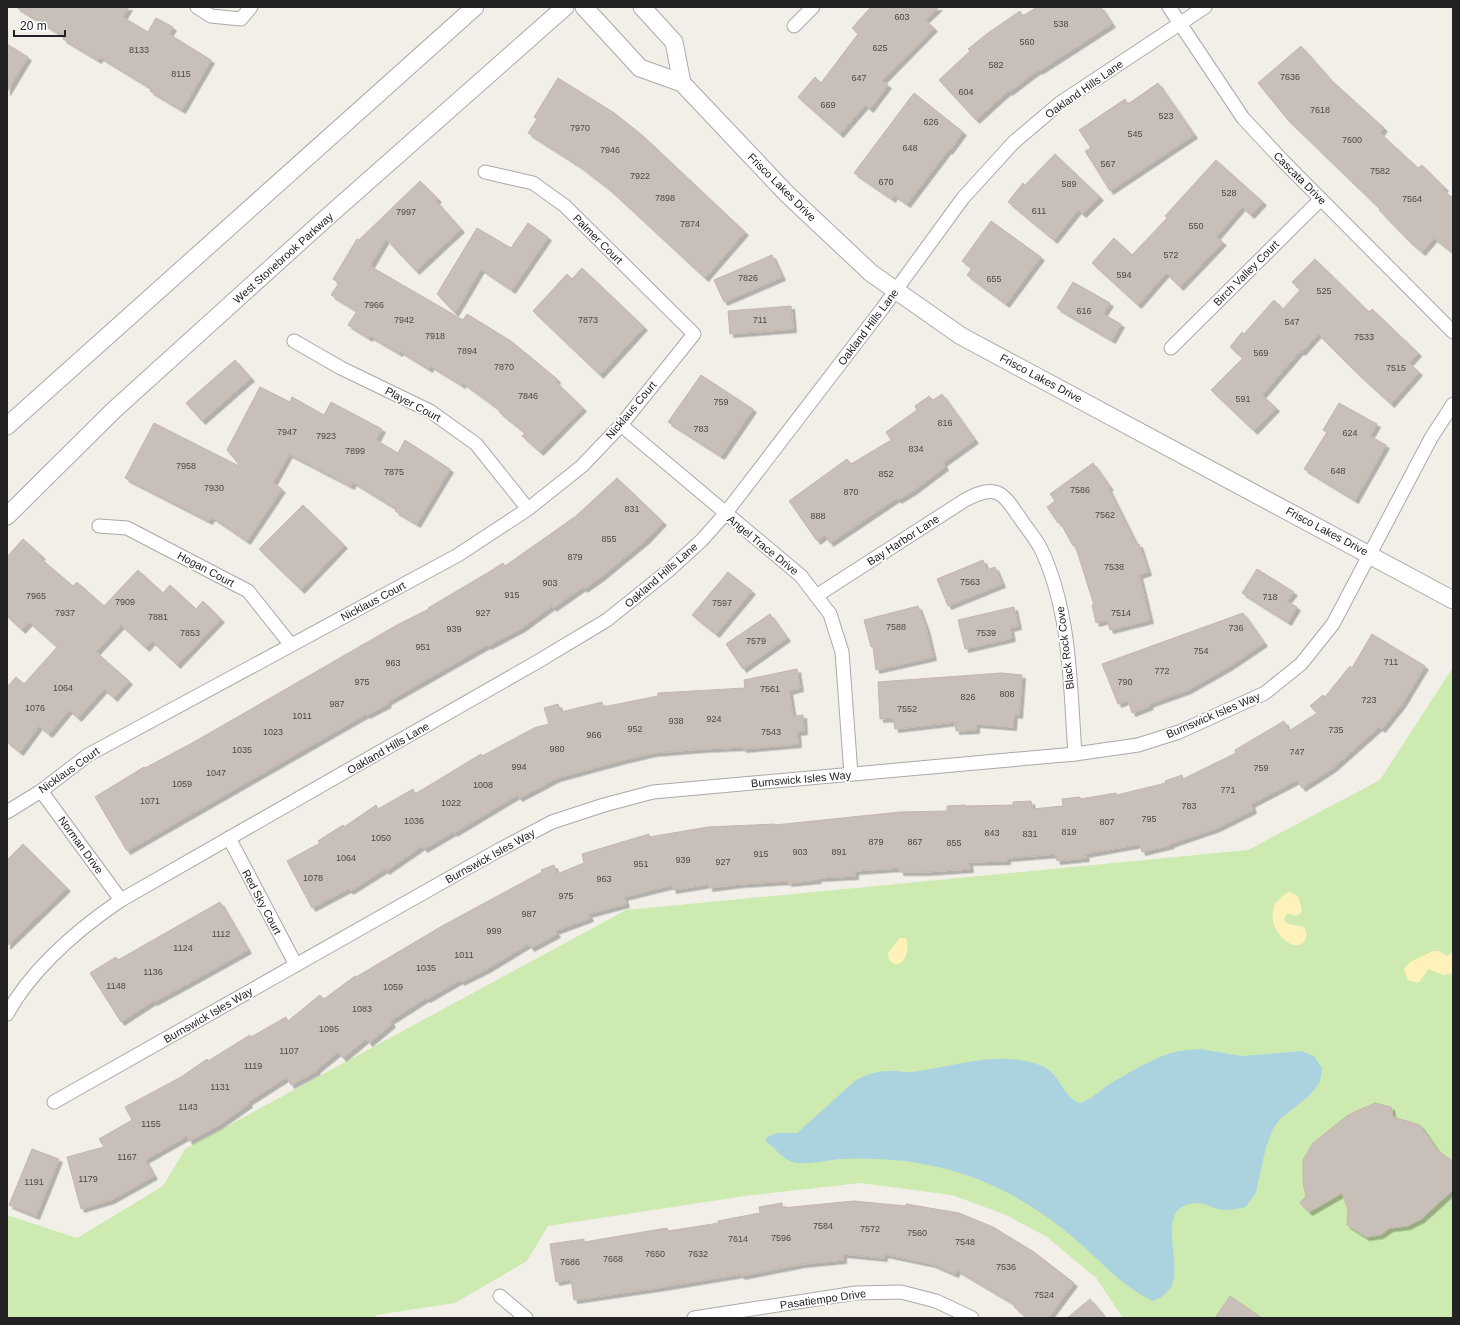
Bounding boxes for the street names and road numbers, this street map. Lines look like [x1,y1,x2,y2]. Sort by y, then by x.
street label: Oakland Hills Lane [1043,58,1125,120]
street label: Cascata Drive [1271,149,1329,207]
street label: Frisco Lakes Drive [746,151,818,223]
street label: West Stonebrook Parkway [231,210,335,306]
street label: Palmer Court [571,212,625,266]
street label: Birch Valley Court [1211,238,1281,308]
street label: Oakland Hills Lane [835,287,901,367]
street label: Frisco Lakes Drive [998,351,1084,405]
street label: Nicklaus Court [603,379,659,441]
street label: Player Court [383,384,443,424]
street label: Frisco Lakes Drive [1284,504,1370,558]
street label: Bay Harbor Lane [865,512,941,568]
street label: Angel Trace Drive [725,513,801,577]
street label: Oakland Hills Lane [622,540,700,610]
street label: Hogan Court [176,549,236,589]
street label: Nicklaus Court [339,579,407,623]
street label: Black Rock Cove [1054,606,1076,690]
street label: Burnswick Isles Way [1164,690,1262,740]
street label: Oakland Hills Lane [345,720,431,776]
street label: Nicklaus Court [36,745,102,795]
street label: Burnswick Isles Way [750,769,852,789]
street label: Norman Drive [56,814,106,876]
street label: Burnswick Isles Way [443,826,537,886]
street label: Red Sky Court [240,868,284,936]
street label: Burnswick Isles Way [162,984,255,1045]
street label: Pasatiempo Drive [779,1287,867,1311]

